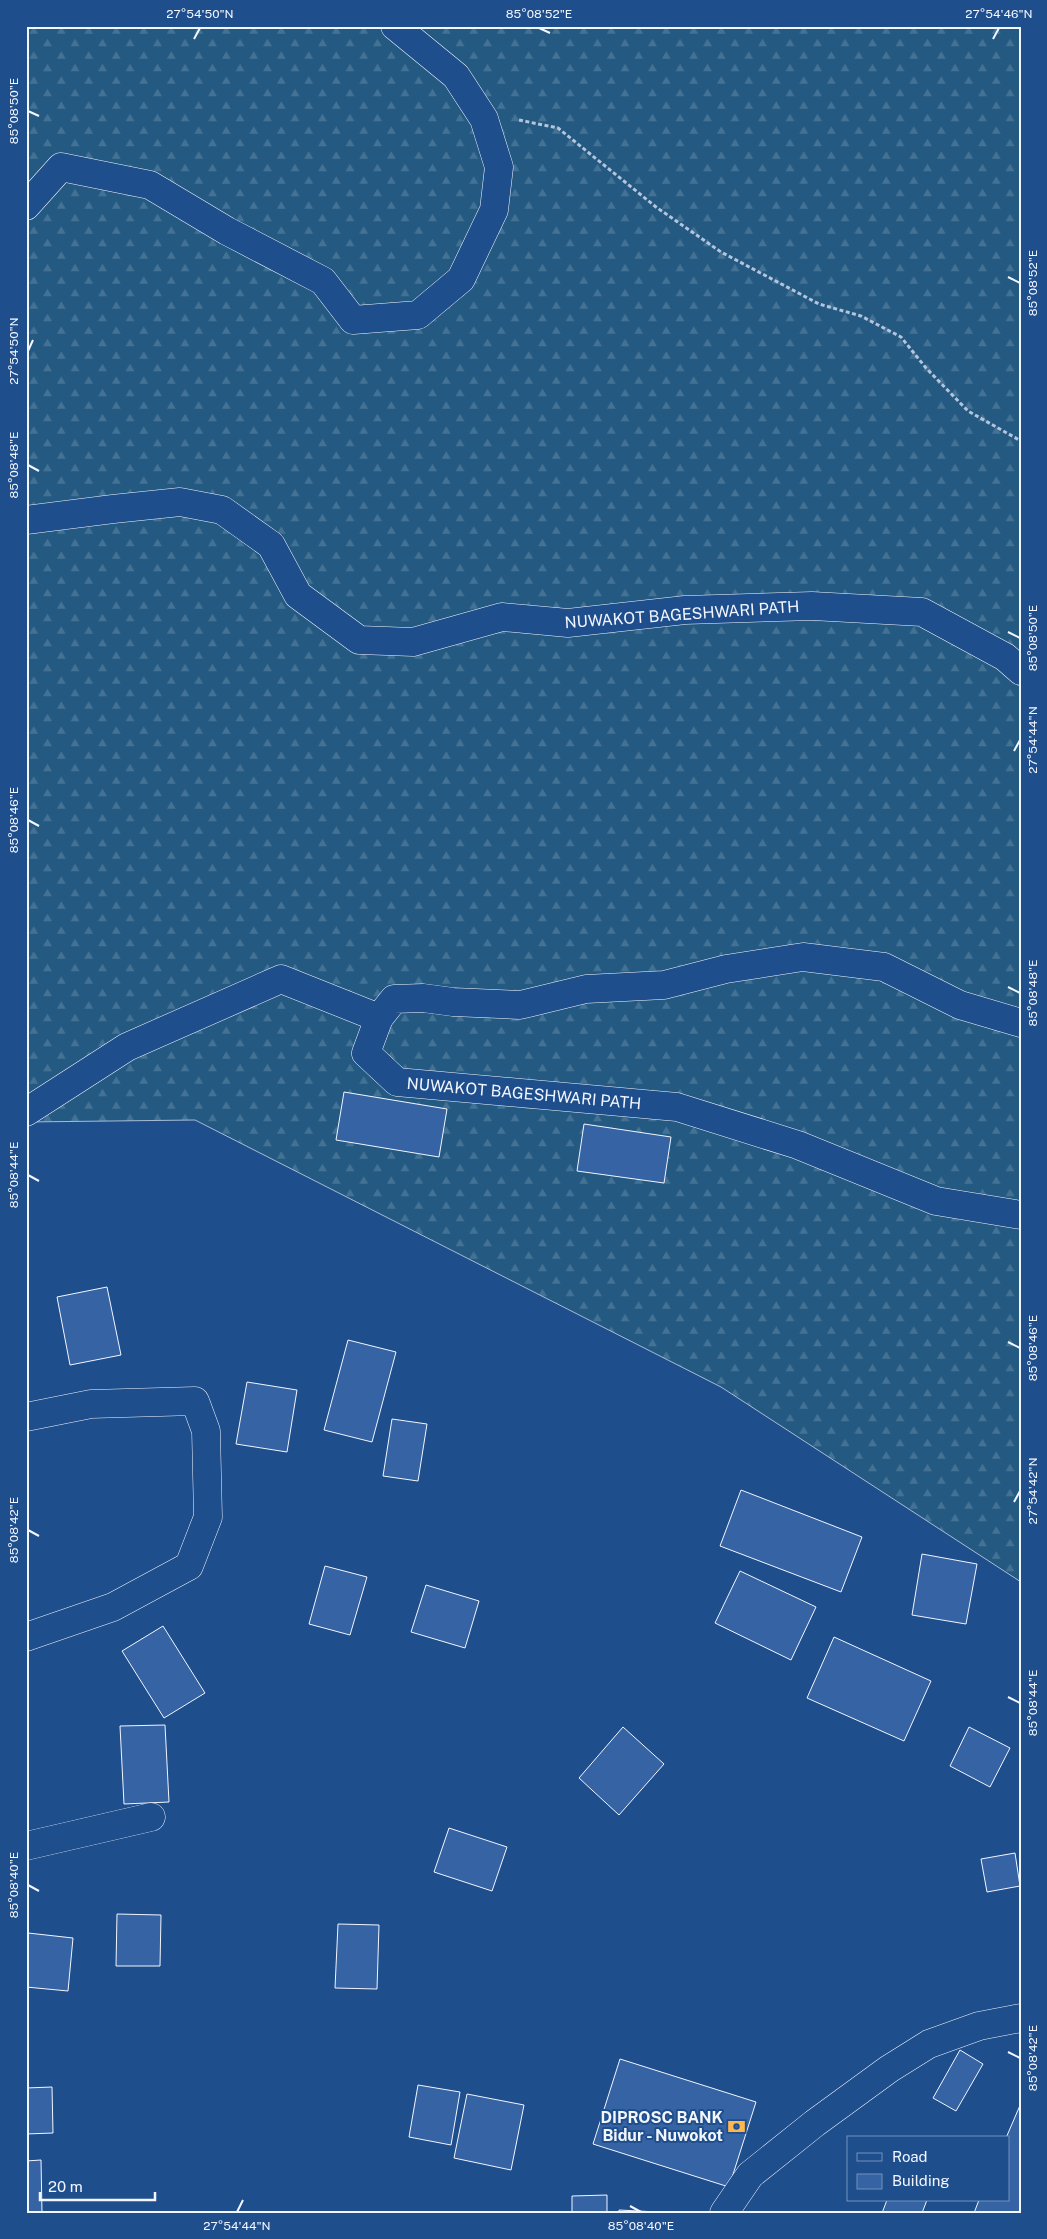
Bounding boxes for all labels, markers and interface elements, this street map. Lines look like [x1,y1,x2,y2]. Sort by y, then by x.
text: 27°54'50"N [166,7,234,21]
text: 85°08'52"E [506,7,572,21]
text: 27°54'46"N [965,7,1033,21]
text: 85°08'50"E [7,78,21,144]
text: 85°08'52"E [1026,250,1040,316]
text: 27°54'50"N [7,317,21,385]
text: 85°08'48"E [7,432,21,498]
street label: NUWAKOT BAGESHWARI PATH [564,597,800,632]
text: 85°08'50"E [1026,605,1040,671]
text: 27°54'44"N [1026,706,1040,774]
text: 85°08'46"E [7,787,21,853]
text: 85°08'48"E [1026,960,1040,1026]
street label: NUWAKOT BAGESHWARI PATH [406,1074,642,1113]
text: 85°08'44"E [7,1142,21,1208]
text: 85°08'46"E [1026,1315,1040,1381]
text: 27°54'42"N [1026,1458,1040,1524]
text: 85°08'42"E [7,1497,21,1563]
text: 85°08'44"E [1026,1670,1040,1736]
text: 85°08'40"E [7,1852,21,1918]
text: 85°08'42"E [1026,2025,1040,2091]
place label: DIPROSC BANK Bidur - Nuwokot [601,2108,724,2145]
bank icon: DIPROSC BANK Bidur - Nuwokot [727,2116,747,2136]
legend [847,2136,1010,2202]
text: Road [892,2148,928,2165]
scale bar [40,2169,155,2201]
text: Building [892,2172,950,2189]
text: 20 m [48,2178,83,2195]
text: 27°54'44"N [203,2219,271,2233]
text: 85°08'40"E [608,2219,674,2233]

